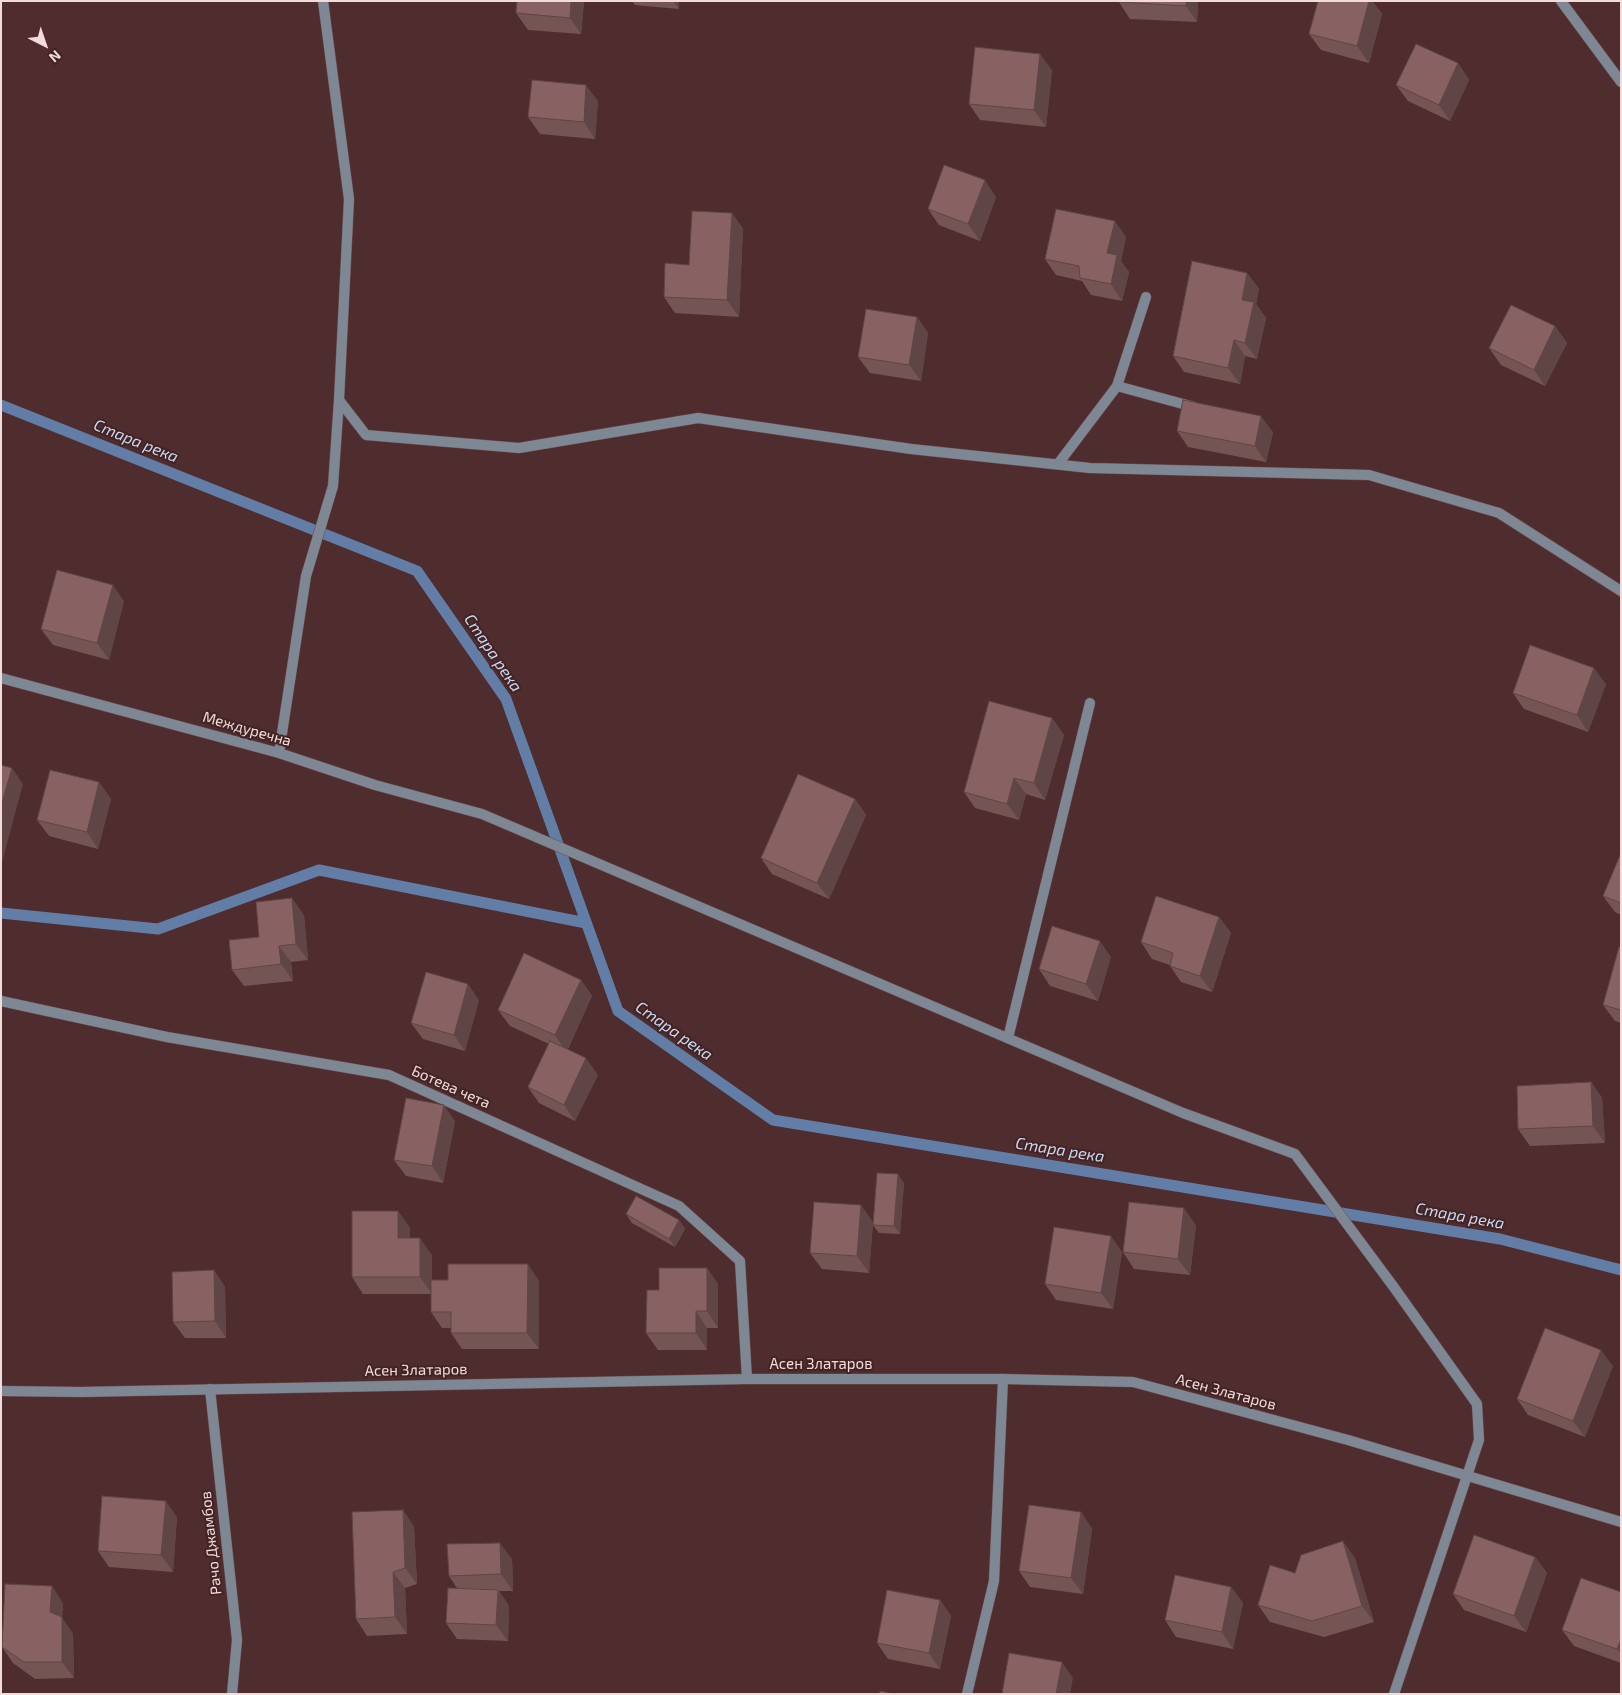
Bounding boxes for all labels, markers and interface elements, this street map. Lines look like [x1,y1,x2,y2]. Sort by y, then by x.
north arrow [20,20,70,70]
text: N [46,47,65,66]
water label: Стара река [91,415,181,467]
water label: Стара река [460,610,526,696]
street label: Междуречна [201,708,293,750]
water label: Стара река [632,997,716,1065]
street label: Ботева чета [409,1062,493,1112]
water label: Стара река [1014,1133,1106,1167]
water label: Стара река [1414,1199,1506,1233]
street label: Асен Златаров [770,1355,872,1373]
street label: Асен Златаров [364,1360,468,1380]
street label: Асен Златаров [1174,1370,1278,1414]
street label: Рачо Джамбов [197,1490,225,1596]

